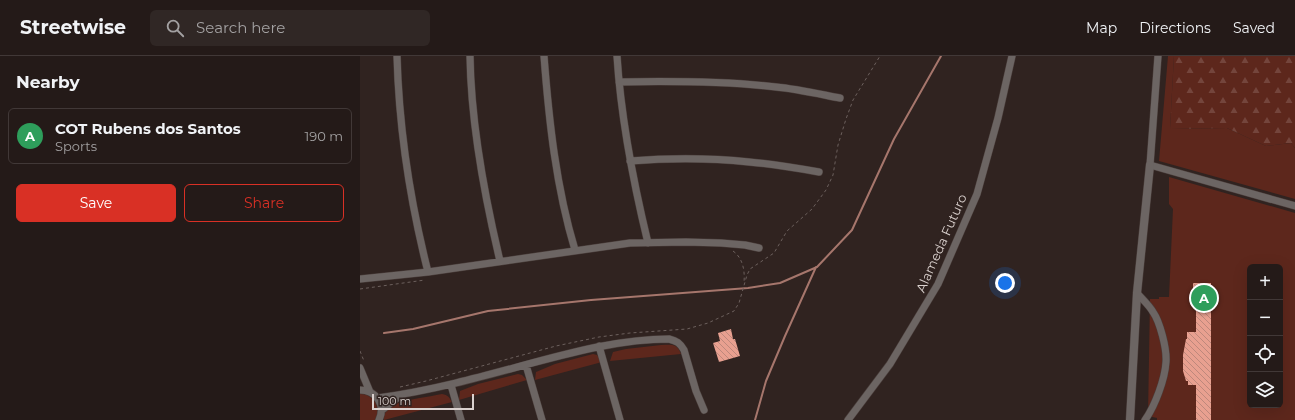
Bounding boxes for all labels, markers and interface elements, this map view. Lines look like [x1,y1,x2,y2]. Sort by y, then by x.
search box [150,10,430,46]
text: Streetwise [20,16,126,39]
icon: search [164,17,186,39]
text: Search here [196,18,285,37]
text: Map [1086,19,1117,37]
text: Directions [1139,19,1211,37]
text: Saved [1233,19,1275,37]
text: Nearby [16,72,80,92]
text: COT Rubens dos Santos [55,119,241,138]
text: A [25,128,35,144]
text: 190 m [305,128,343,144]
text: Sports [55,138,97,154]
button: Save [16,184,176,222]
button: Share [184,184,344,222]
street label: Alameda Futuro [912,191,970,295]
map controls [1247,264,1283,408]
button: + [1247,264,1283,300]
your location [995,273,1015,293]
pin: A [1191,283,1217,313]
button: − [1247,300,1283,336]
button: locate [1247,336,1283,372]
button: layers [1247,372,1283,408]
scale bar [372,392,474,411]
text: 100 m [378,394,411,408]

